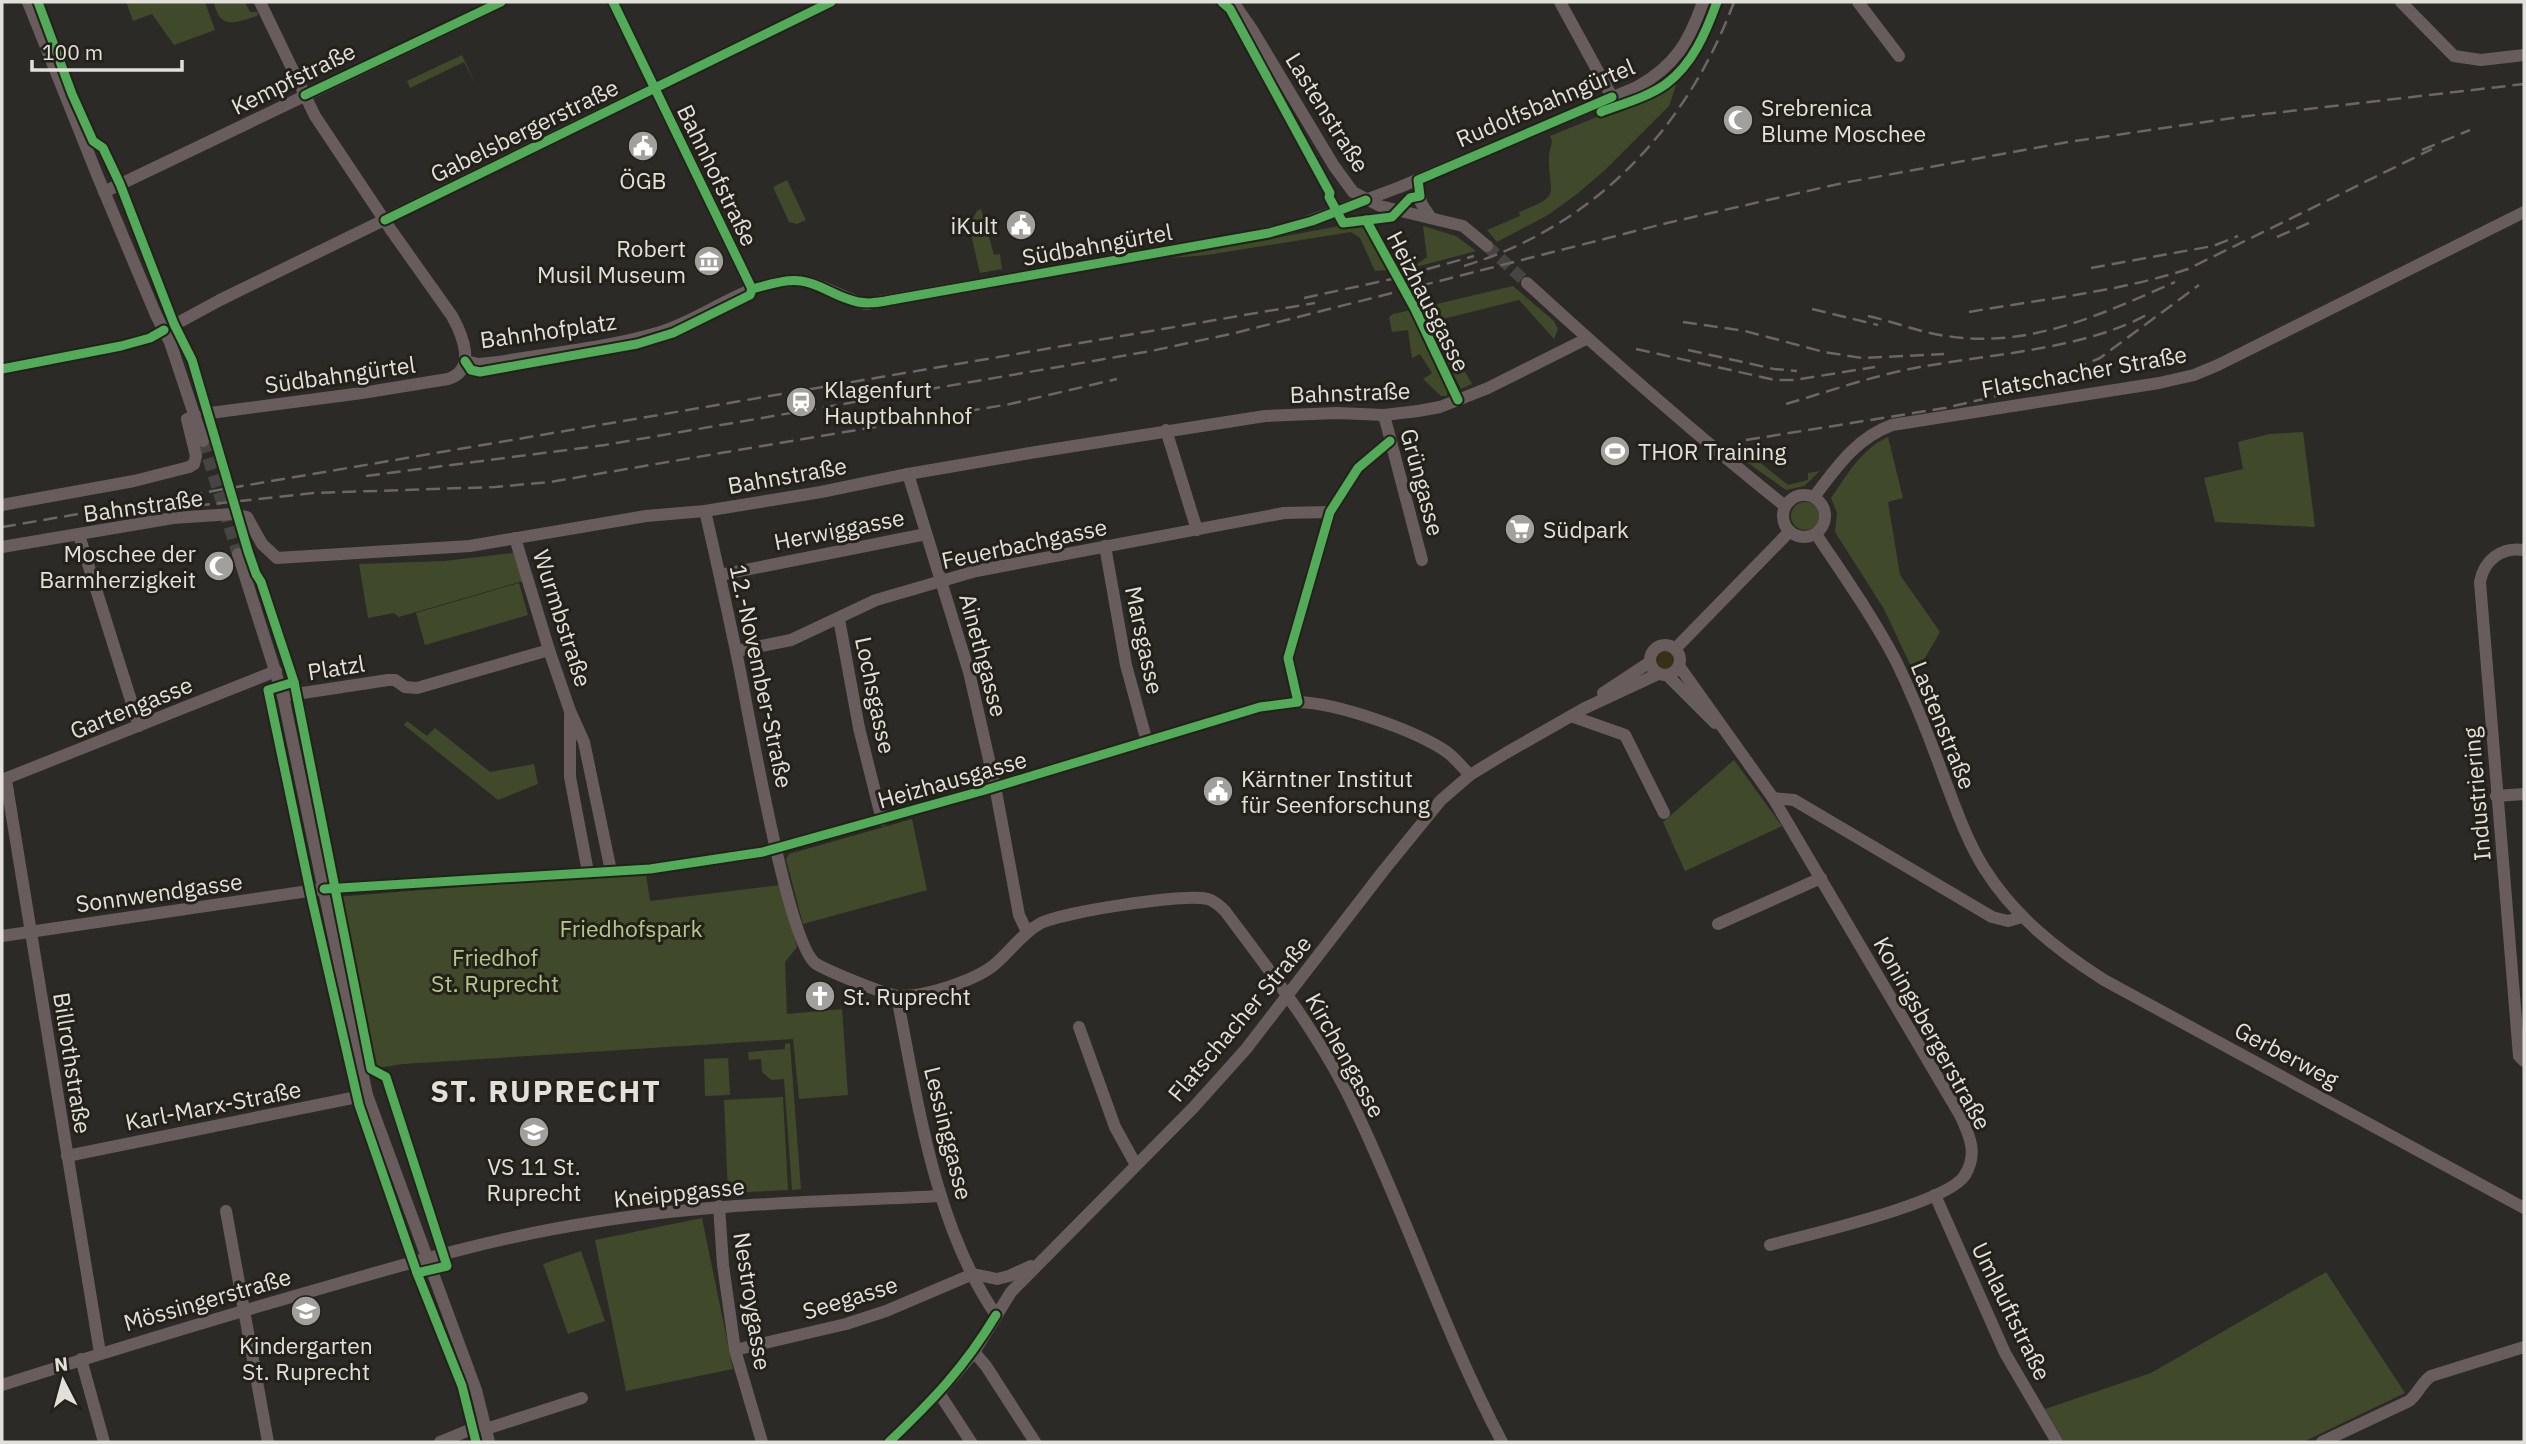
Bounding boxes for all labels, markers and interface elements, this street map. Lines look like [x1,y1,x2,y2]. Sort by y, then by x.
scale bar [32,28,182,72]
street label: Kempfstraße [226,35,360,121]
text: 100 m [42,38,103,66]
street label: Lastenstraße [1279,47,1377,177]
street label: Rudolfsbahngürtel [1451,51,1639,153]
street label: Gabelsbergerstraße [425,71,623,189]
place label: Srebrenica Blume Moschee [1761,92,1926,148]
street label: Bahnhofstraße [671,99,765,251]
mosque icon: Srebrenica Blume Moschee [1721,103,1755,137]
public building icon: ÖGB [626,129,660,163]
place label: ÖGB [619,165,667,195]
public building icon: iKult [1004,208,1038,242]
place label: iKult [951,210,998,240]
street label: Südbahngürtel [1020,216,1174,272]
street label: Heizhausgasse [1381,226,1477,376]
place label: Robert Musil Museum [537,233,686,289]
museum icon: Robert Musil Museum [692,244,726,278]
street label: Bahnhofplatz [478,306,618,354]
street label: Flatschacher Straße [1979,338,2189,404]
street label: Südbahngürtel [263,349,417,399]
place label: Klagenfurt Hauptbahnhof [824,374,972,430]
street label: Bahnstraße [1289,375,1411,409]
station icon: Klagenfurt Hauptbahnhof [784,385,818,419]
street label: Grüngasse [1394,425,1452,539]
sports icon: THOR Training [1598,434,1632,468]
place label: THOR Training [1638,436,1786,466]
street label: Bahnstraße [725,450,849,500]
street label: Bahnstraße [81,482,205,528]
street label: Herwiggasse [771,502,907,556]
street label: Feuerbachgasse [938,511,1110,575]
supermarket icon: Südpark [1503,512,1537,546]
place label: Südpark [1543,514,1629,544]
place label: Moschee der Barmherzigkeit [39,538,197,594]
street label: Wurmbstraße [527,546,599,690]
mosque icon: Moschee der Barmherzigkeit [202,549,236,583]
street label: 12.-November-Straße [724,561,800,791]
street label: Marsgasse [1119,583,1171,697]
street label: Ainethgasse [953,590,1015,720]
street label: Lochsgasse [849,634,903,756]
street label: Platzl [305,648,367,686]
street label: Lastenstraße [1905,657,1983,793]
street label: Gartengasse [65,669,197,745]
street label: Industriering [2455,726,2497,862]
street label: Heizhausgasse [874,743,1030,815]
place label: Kärntner Institut für Seenforschung [1241,763,1430,819]
public building icon: Kärntner Institut für Seenforschung [1201,774,1235,808]
street label: Sonnwendgasse [74,865,244,919]
park label: Friedhofspark [559,913,703,943]
street label: Flatschacher Straße [1161,929,1317,1107]
street label: Koningsbergerstraße [1867,931,1999,1135]
park label: Friedhof St. Ruprecht [431,942,559,998]
church icon: St. Ruprecht [803,979,837,1013]
place label: St. Ruprecht [843,981,971,1011]
street label: Kirchengasse [1299,987,1393,1123]
street label: Billrothstraße [47,990,99,1136]
street label: Gerberweg [2230,1014,2344,1094]
street label: Lessinggasse [918,1063,980,1203]
district label: ST. RUPRECHT [430,1071,662,1110]
street label: Karl-Marx-Straße [122,1073,304,1137]
school or university icon: VS 11 St. Ruprecht [517,1115,551,1149]
place label: VS 11 St. Ruprecht [487,1151,581,1207]
street label: Kneippgasse [612,1170,746,1214]
street label: Nestroygasse [727,1230,779,1372]
street label: Umlauftstraße [1966,1237,2058,1385]
street label: Mössingerstraße [120,1261,294,1337]
street label: Seegasse [799,1268,901,1326]
school or university icon: Kindergarten St. Ruprecht [289,1294,323,1328]
place label: Kindergarten St. Ruprecht [239,1330,373,1386]
north arrow [28,1346,98,1416]
text: N [53,1351,69,1377]

